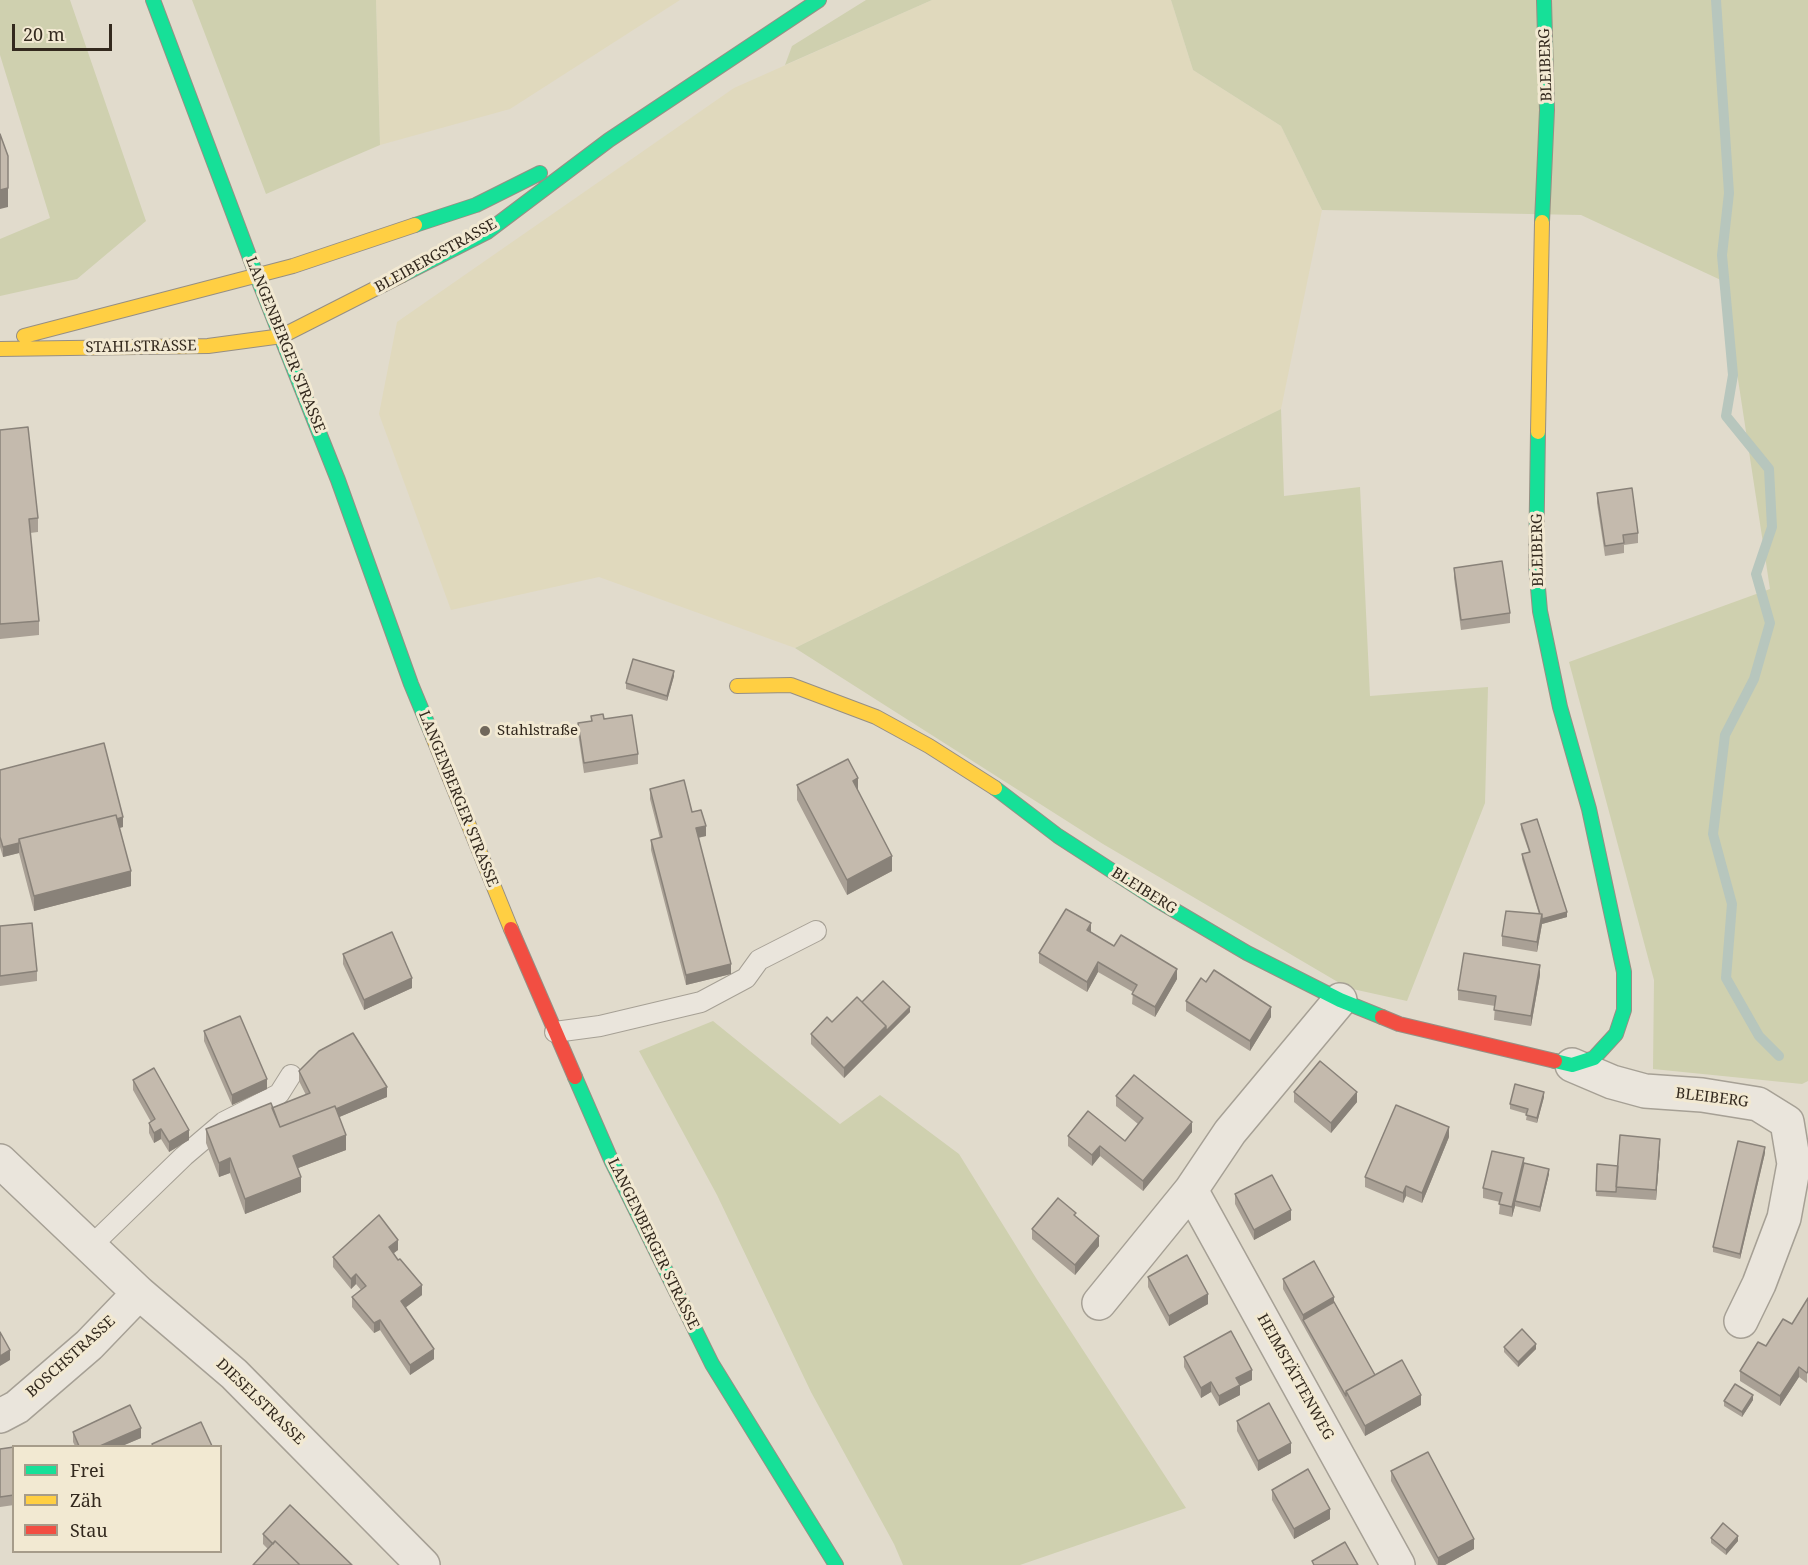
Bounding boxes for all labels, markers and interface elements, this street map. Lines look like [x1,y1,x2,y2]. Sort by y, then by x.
scale bar [15,12,116,50]
text: 20 m [23,22,65,46]
street label: BLEIBERG [1536,28,1556,102]
street label: BLEIBERGSTRASSE [372,215,500,297]
street label: LANGENBERGER STRASSE [241,254,329,436]
street label: STAHLSTRASSE [85,337,197,357]
street label: BLEIBERG [1528,513,1548,587]
street label: LANGENBERGER STRASSE [414,708,502,890]
place label: Stahlstraße [497,722,578,740]
marker: Stahlstraße [478,724,492,738]
street label: BLEIBERG [1108,864,1180,918]
street label: BLEIBERG [1674,1085,1750,1111]
street label: LANGENBERGER STRASSE [604,1155,702,1333]
street label: HEIMSTÄTTENWEG [1253,1311,1337,1443]
street label: BOSCHSTRASSE [23,1312,119,1402]
street label: DIESELSTRASSE [212,1355,308,1449]
legend [12,1445,222,1553]
text: Frei [70,1458,105,1482]
text: Zäh [70,1488,102,1512]
text: Stau [70,1518,108,1542]

